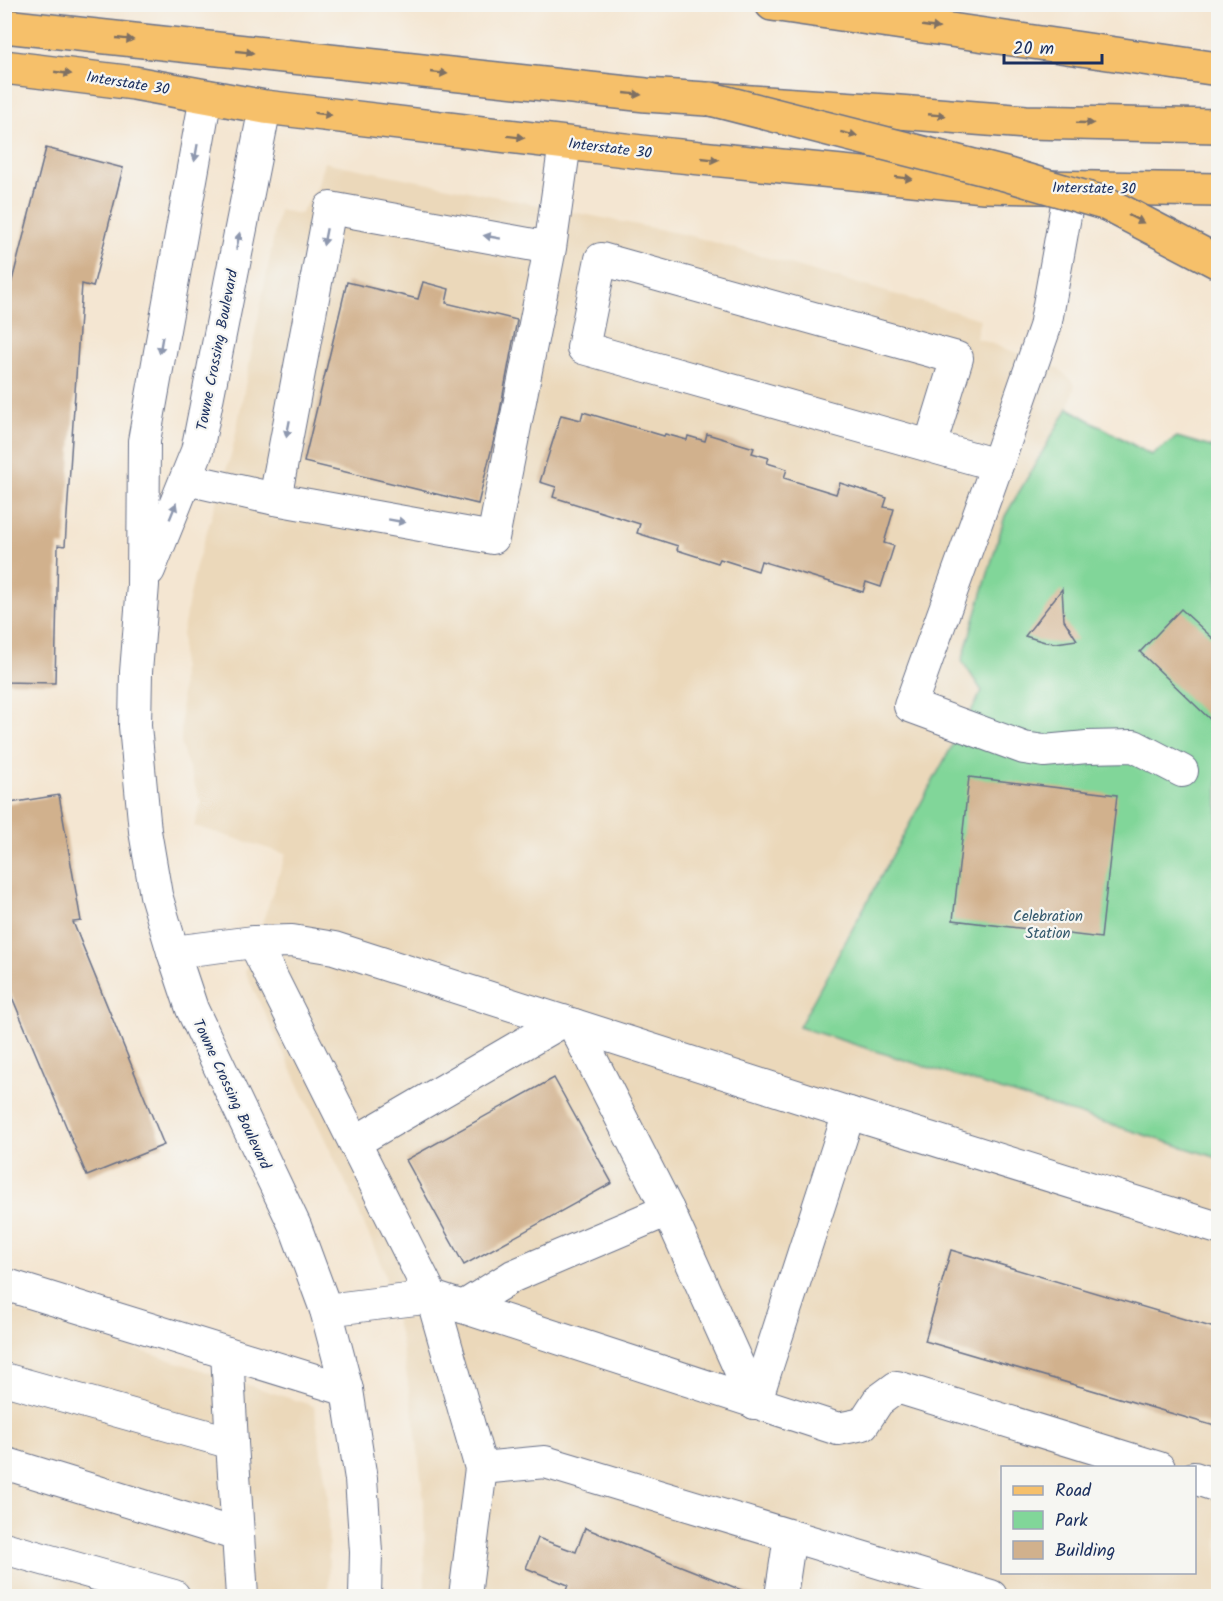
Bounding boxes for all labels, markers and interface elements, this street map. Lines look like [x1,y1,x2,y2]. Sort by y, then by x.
one-way arrow [921,22,940,31]
scale bar [1004,27,1102,65]
one-way arrow [116,35,135,44]
text: 20 m [1013,35,1054,64]
one-way arrow [235,48,254,57]
street label: Interstate 30 [84,66,172,102]
one-way arrow [429,68,448,78]
one-way arrow [53,69,72,78]
one-way arrow [623,89,642,99]
one-way arrow [313,109,332,118]
one-way arrow [928,110,947,120]
one-way arrow [1075,119,1094,128]
one-way arrow [840,130,859,140]
one-way arrow [507,132,526,142]
street label: Interstate 30 [567,132,654,166]
one-way arrow [191,144,200,163]
one-way arrow [701,154,720,164]
one-way arrow [895,173,914,183]
street label: Interstate 30 [1052,176,1137,202]
one-way arrow [1128,215,1145,224]
one-way arrow [320,228,329,247]
one-way arrow [234,231,243,250]
one-way arrow [483,232,502,241]
street label: Towne Crossing Boulevard [191,267,245,433]
one-way arrow [156,336,165,355]
one-way arrow [283,420,292,439]
one-way arrow [169,502,178,520]
one-way arrow [387,517,406,526]
park label: Celebration Station [1013,905,1083,946]
street label: Towne Crossing Boulevard [186,1015,277,1174]
legend [1001,1466,1196,1574]
text: Road [1055,1477,1092,1506]
text: Park [1055,1507,1088,1536]
text: Building [1055,1537,1115,1566]

